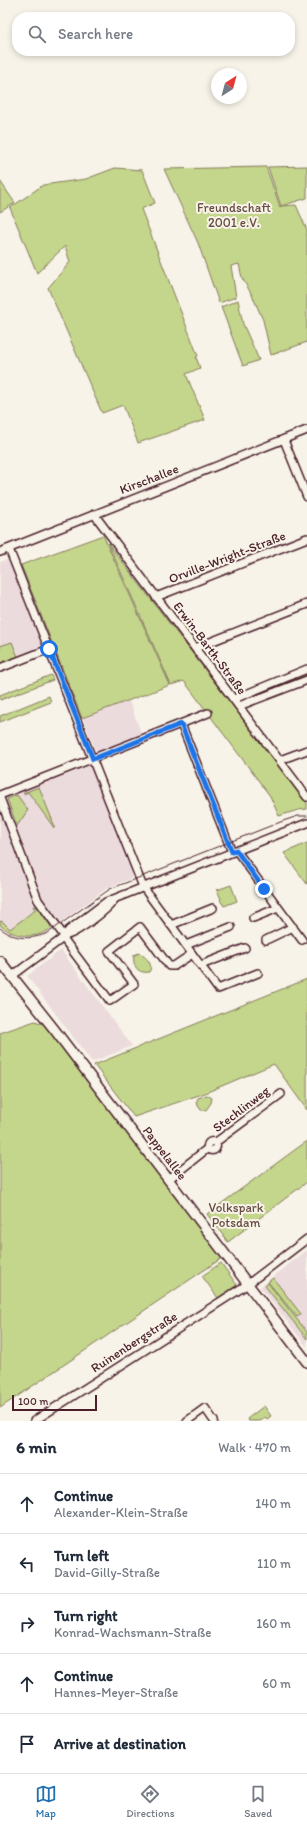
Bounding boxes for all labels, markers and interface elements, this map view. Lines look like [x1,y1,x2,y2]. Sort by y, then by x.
search box [12,12,295,56]
icon: search [26,23,48,45]
text: Search here [58,25,133,43]
north arrow [211,68,247,104]
park label: Freundschaft 2001 e.V. [197,200,271,230]
street label: Kirschallee [117,461,181,497]
street label: Orville-Wright-Straße [166,528,288,586]
street label: Erwin-Barth-Straße [170,599,250,697]
route start [40,640,58,658]
route end [255,880,273,898]
street label: Stechlinweg [210,1083,273,1135]
street label: Pappelallee [140,1123,190,1183]
park label: Volkspark Potsdam [209,1200,264,1230]
street label: Ruinenbergstraße [88,1308,180,1376]
scale bar [12,1393,97,1412]
text: 100 m [18,1395,48,1408]
text: 6 min [16,1437,57,1457]
text: Walk · 470 m [218,1440,291,1455]
text: Continue [54,1487,113,1505]
icon: ahead [16,1493,38,1515]
text: 140 m [255,1496,291,1511]
text: Alexander-Klein-Straße [54,1505,188,1520]
text: Turn left [54,1547,109,1565]
icon: left [16,1553,38,1575]
text: 110 m [257,1556,291,1571]
text: David-Gilly-Straße [54,1565,160,1580]
text: Turn right [54,1607,118,1625]
icon: right [16,1613,38,1635]
text: 160 m [256,1616,291,1631]
text: Konrad-Wachsmann-Straße [54,1625,212,1640]
text: Continue [54,1667,113,1685]
icon: ahead [16,1673,38,1695]
text: 60 m [262,1676,291,1691]
text: Hannes-Meyer-Straße [54,1685,178,1700]
icon: arrive [16,1733,38,1755]
text: Arrive at destination [54,1735,186,1753]
tab: Map [35,1783,57,1820]
tab: Directions [126,1783,175,1820]
tab: Saved [244,1783,272,1820]

